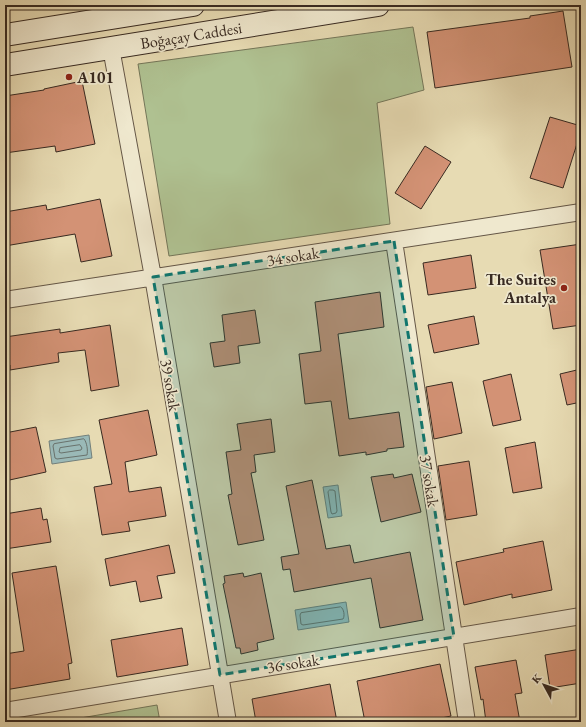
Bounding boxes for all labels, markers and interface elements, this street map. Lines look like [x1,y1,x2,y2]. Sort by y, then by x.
street label: Boğaçay Caddesi [139,17,243,54]
place label: A101 [76,67,114,88]
marker: A101 [64,72,74,82]
street label: 34 sokak [265,242,321,271]
place label: The Suites Antalya [486,269,557,308]
marker: The Suites Antalya [559,283,569,293]
street label: 39 sokak [156,357,186,413]
street label: 37 sokak [415,453,444,509]
street label: 36 sokak [265,649,321,678]
north arrow [524,665,564,705]
text: K [528,670,545,686]

